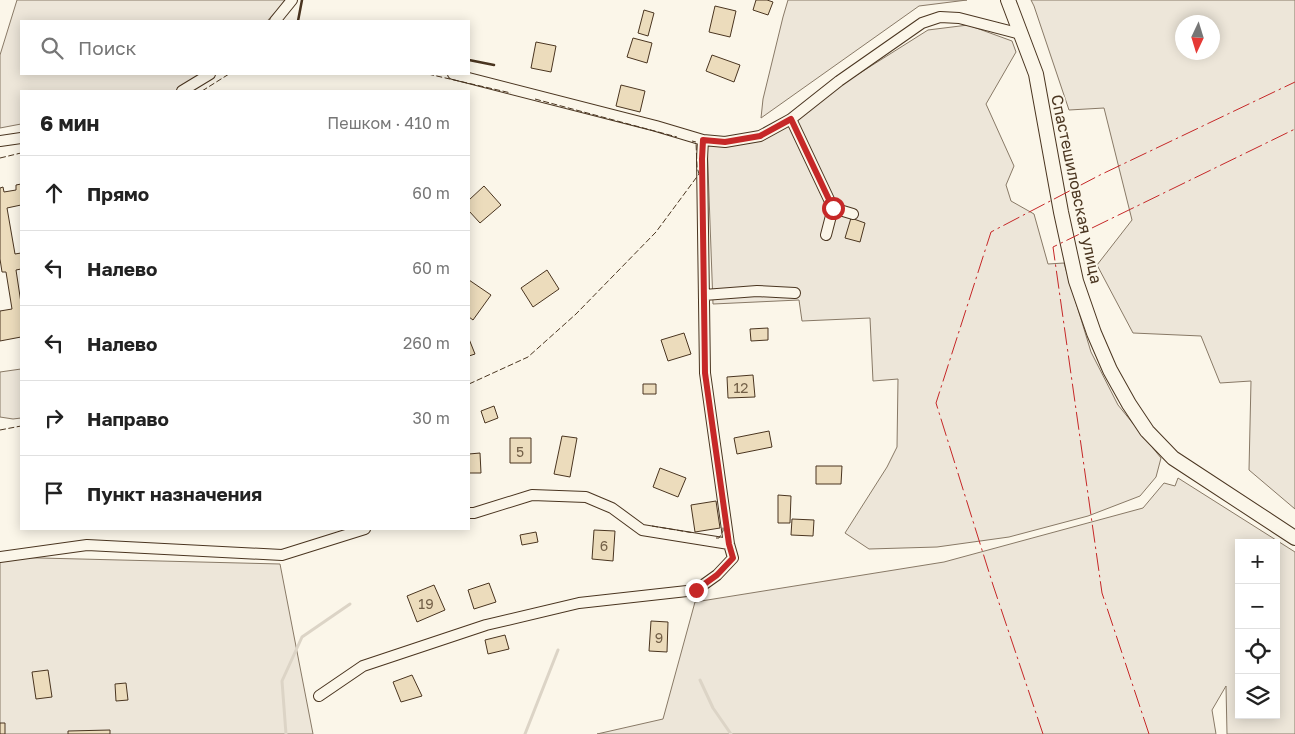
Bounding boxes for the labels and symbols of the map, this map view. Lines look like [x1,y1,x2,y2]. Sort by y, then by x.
north arrow [1175,15,1220,60]
street label: Спастешиловская улица [1047,93,1107,285]
route start [822,197,845,220]
house number: 12 [734,379,748,396]
house number: 5 [516,443,524,460]
house number: 6 [600,537,608,554]
route end [685,579,708,602]
house number: 19 [418,595,434,612]
house number: 9 [655,629,663,646]

